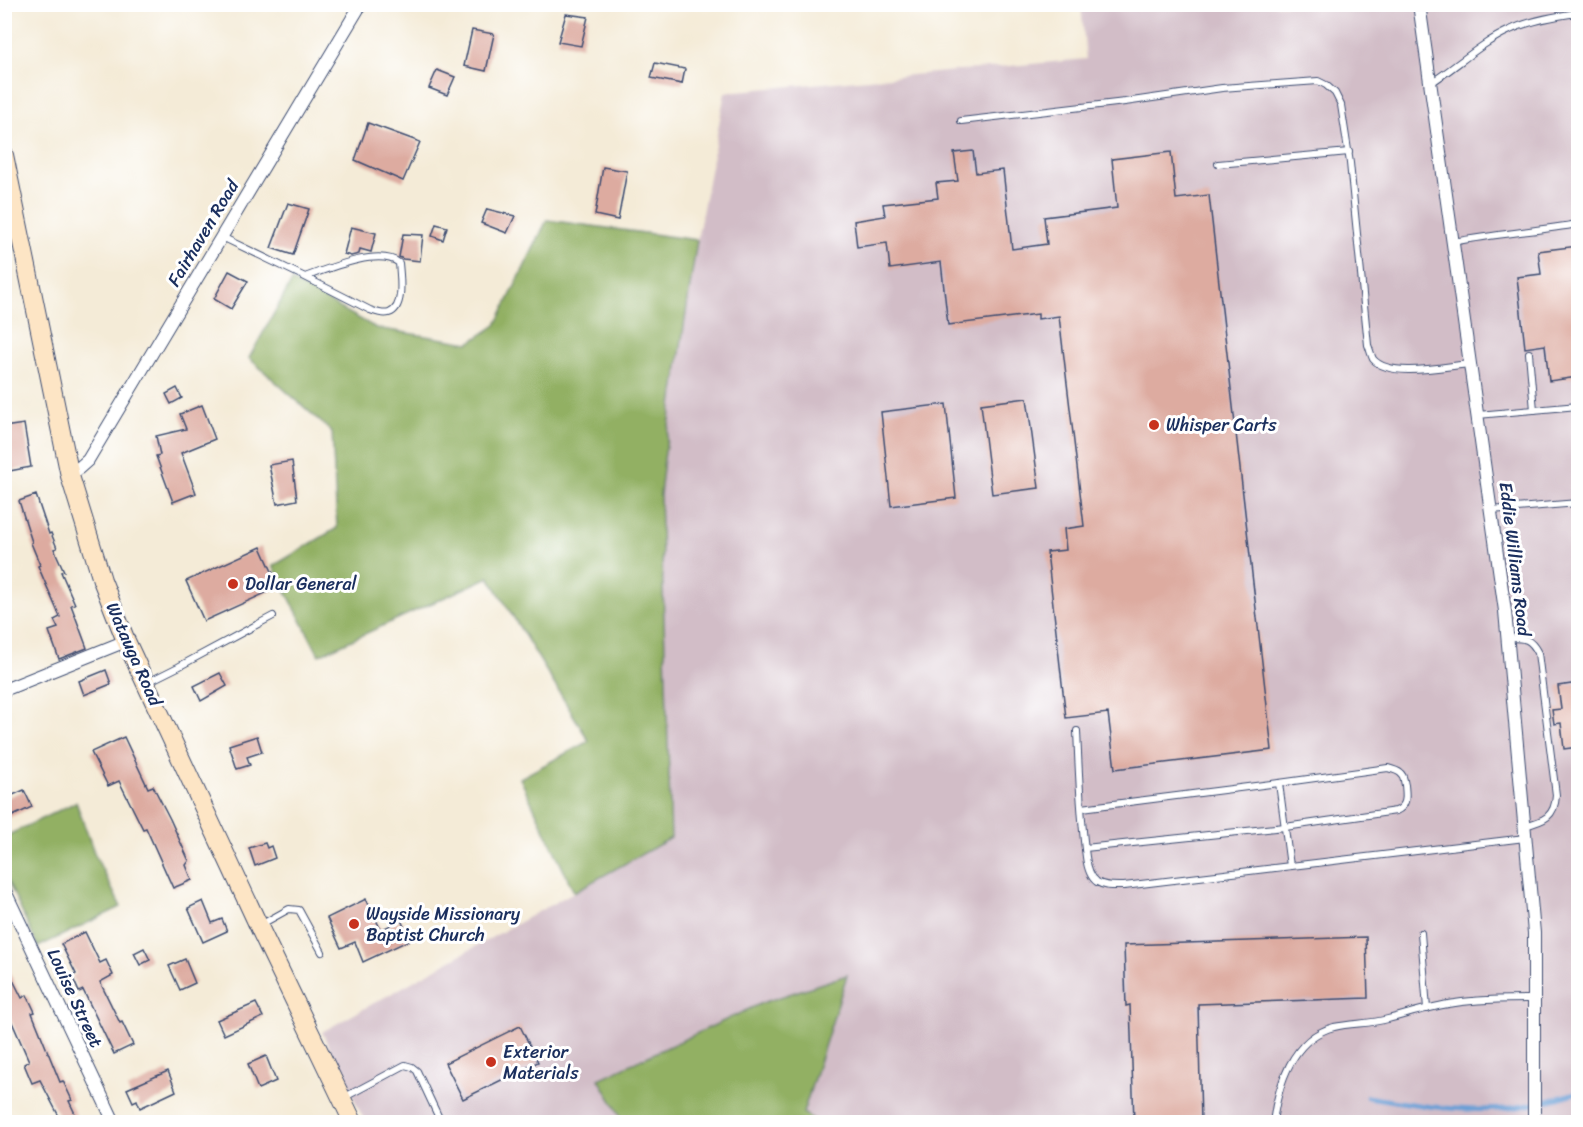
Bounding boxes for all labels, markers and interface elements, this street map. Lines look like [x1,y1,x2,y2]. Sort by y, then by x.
street label: Fairhaven Road [158,172,248,293]
place label: Whisper Carts [1166,409,1277,441]
marker: Whisper Carts [1147,418,1161,432]
street label: Eddie Williams Road [1490,480,1541,639]
place label: Dollar General [245,568,358,600]
marker: Dollar General [226,577,240,591]
street label: Watauga Road [97,597,172,713]
place label: Wayside Missionary Baptist Church [366,898,521,951]
marker: Wayside Missionary Baptist Church [347,917,361,931]
street label: Louise Street [38,943,112,1053]
place label: Exterior Materials [503,1036,579,1089]
marker: Exterior Materials [484,1055,498,1069]

